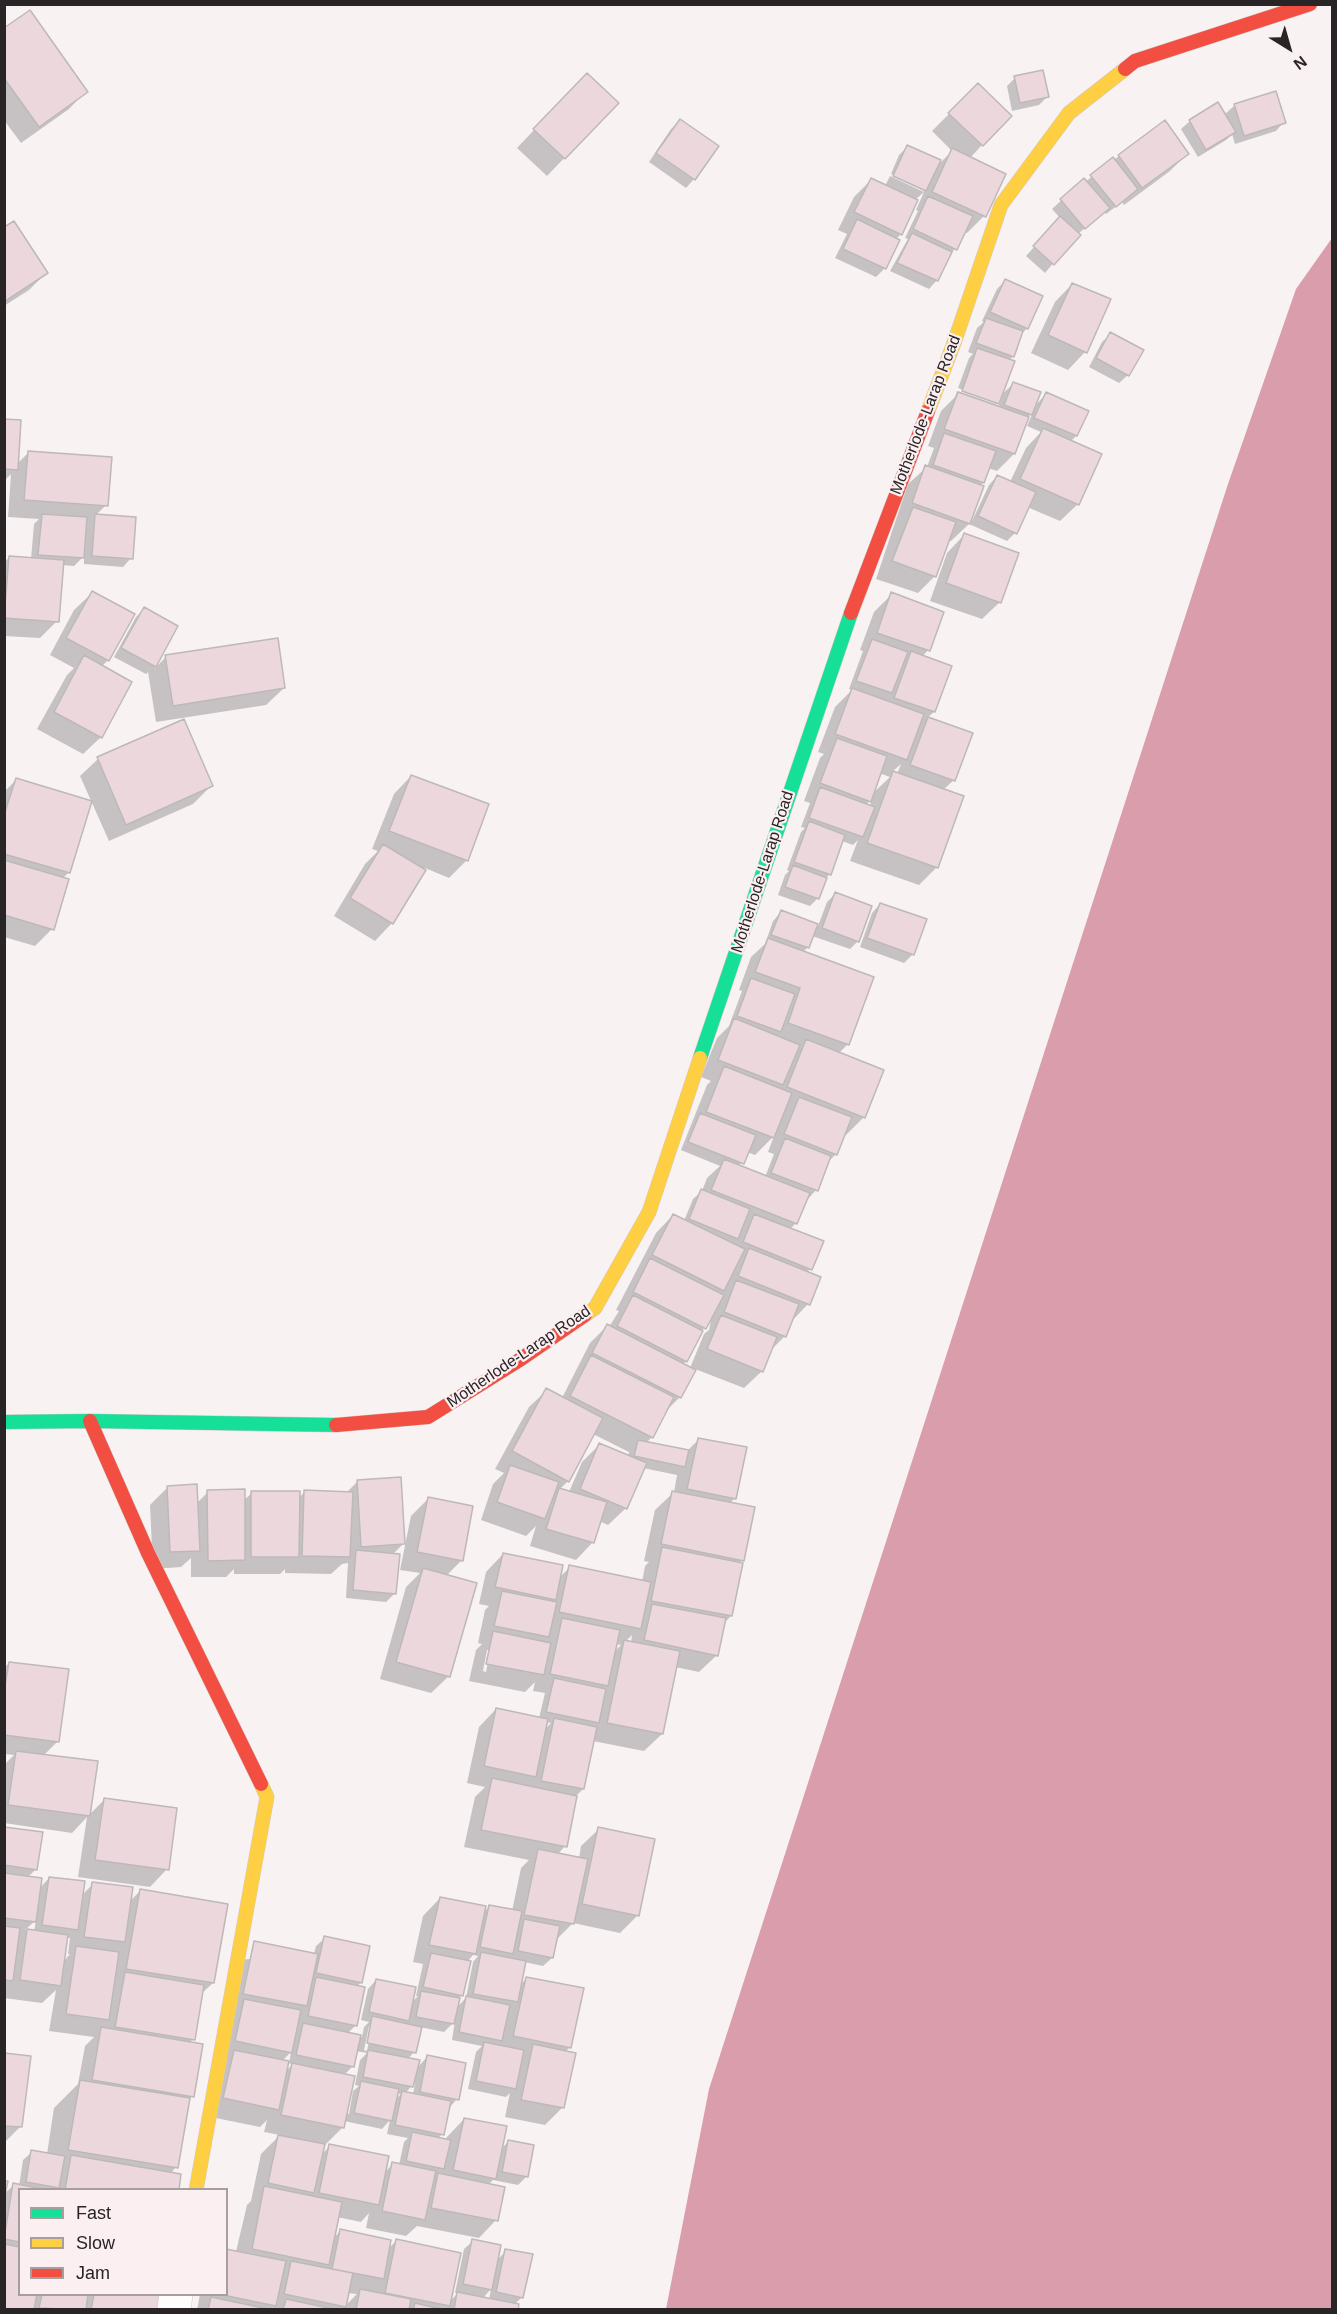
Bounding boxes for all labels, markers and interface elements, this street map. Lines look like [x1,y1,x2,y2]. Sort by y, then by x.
north arrow [1259,18,1319,78]
text: N [1290,53,1310,73]
street label: Motherlode-Larap Road [887,333,965,497]
street label: Motherlode-Larap Road [728,789,798,955]
street label: Motherlode-Larap Road [444,1302,594,1412]
legend [18,2188,228,2296]
text: Fast [76,2203,111,2223]
text: Slow [76,2233,115,2253]
text: Jam [76,2263,110,2283]

